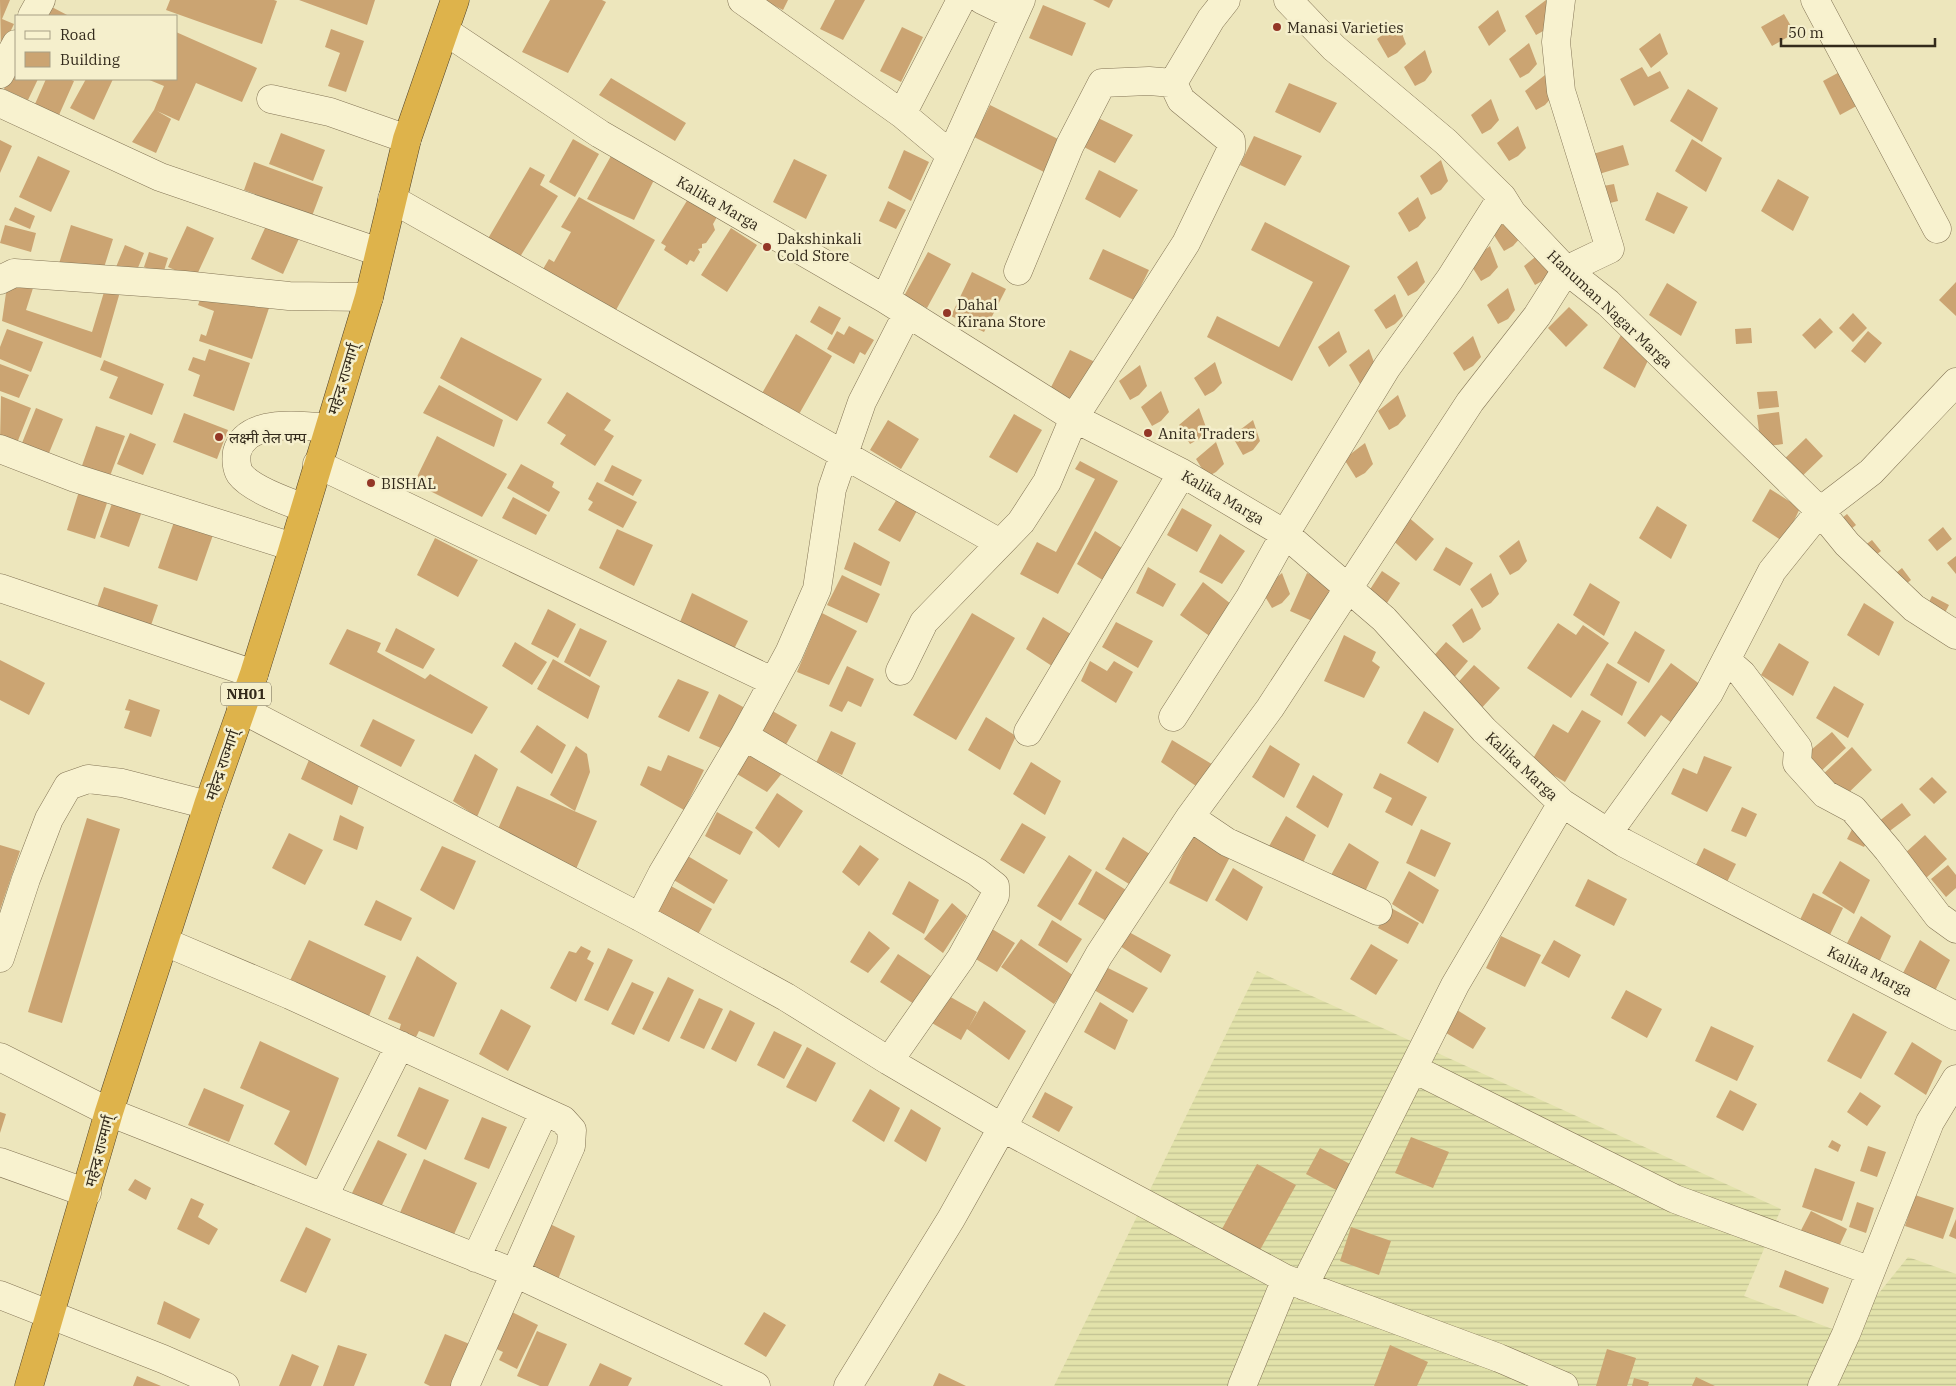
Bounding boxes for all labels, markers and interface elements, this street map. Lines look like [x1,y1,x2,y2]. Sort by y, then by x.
legend [15,15,178,80]
scale bar [1781,15,1935,47]
place label: Manasi Varieties [1287,18,1404,37]
marker: Manasi Varieties [1271,21,1283,33]
text: 50 m [1788,23,1824,42]
text: Road [60,25,96,44]
text: Building [60,50,120,69]
street label: Kalika Marga [673,172,763,234]
place label: Dakshinkali Cold Store [777,229,862,265]
marker: Dakshinkali Cold Store [761,241,773,253]
street label: Hanuman Nagar Marga [1543,246,1677,372]
place label: Dahal Kirana Store [957,295,1046,331]
marker: Dahal Kirana Store [941,307,953,319]
street label: महेन्द्र राज्मार्ग् [323,339,364,417]
place label: Anita Traders [1158,424,1255,443]
marker: Anita Traders [1142,427,1154,439]
place label: लक्ष्मी तेल पम्प [229,428,307,447]
marker: लक्ष्मी तेल पम्प [213,431,225,443]
street label: Kalika Marga [1178,466,1268,528]
place label: BISHAL [381,474,436,493]
marker: BISHAL [365,477,377,489]
road number: NH01 [221,682,271,706]
street label: महेन्द्र राज्मार्ग् [201,726,244,803]
street label: Kalika Marga [1482,728,1562,804]
street label: Kalika Marga [1824,942,1916,1000]
street label: महेन्द्र राज्मार्ग् [80,1111,119,1189]

